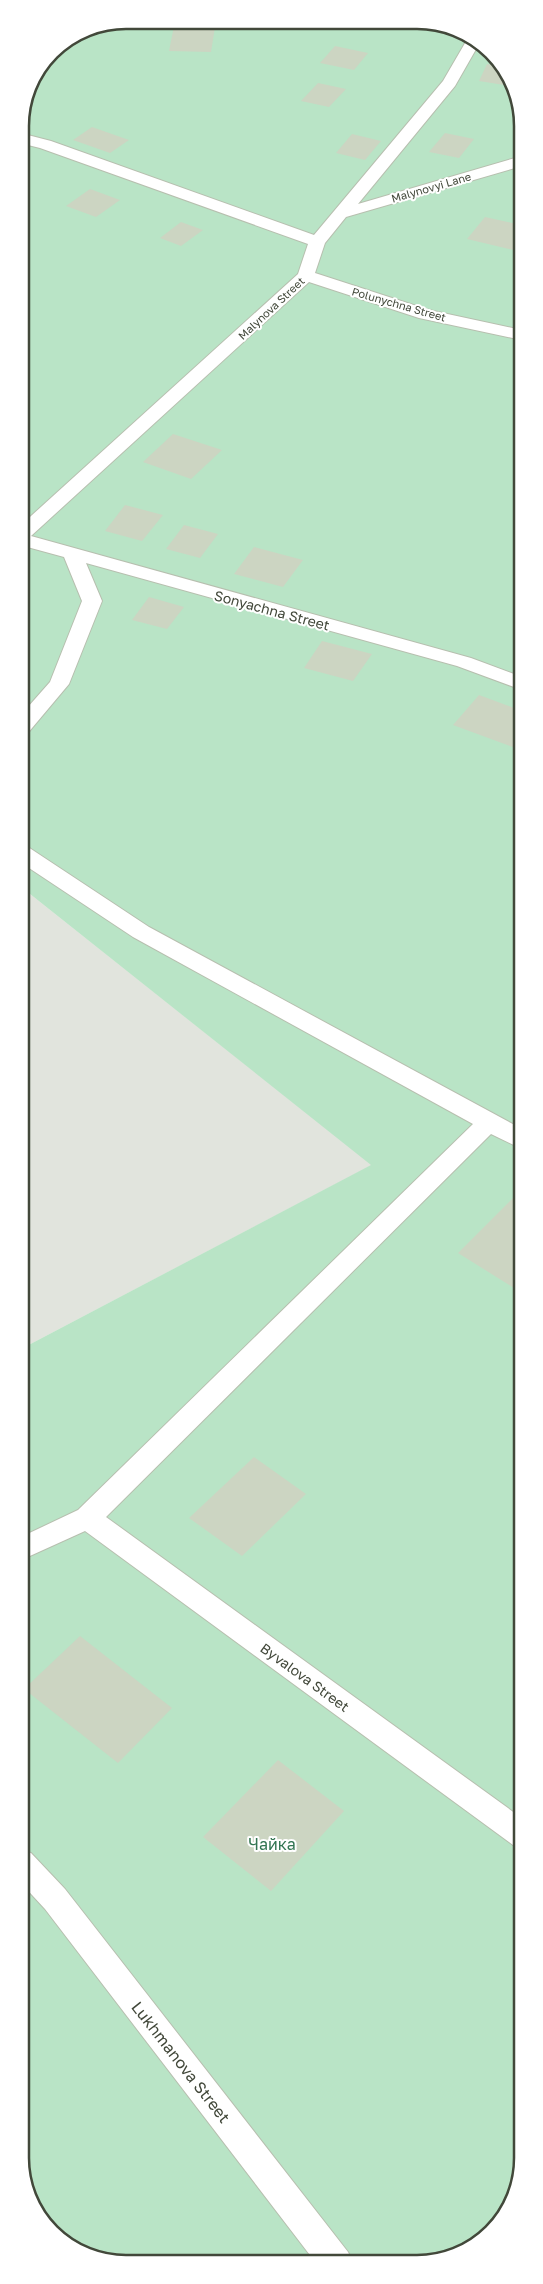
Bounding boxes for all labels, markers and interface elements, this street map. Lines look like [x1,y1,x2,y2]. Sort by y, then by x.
street label: Malynovyi Lane [390,169,472,205]
street label: Malynova Street [235,274,307,342]
street label: Polunychna Street [350,284,448,324]
street label: Sonyachna Street [212,586,332,634]
street label: Byvalova Street [257,1639,353,1715]
park label: Чайка [248,1834,296,1854]
street label: Lukhmanova Street [127,1997,235,2127]

